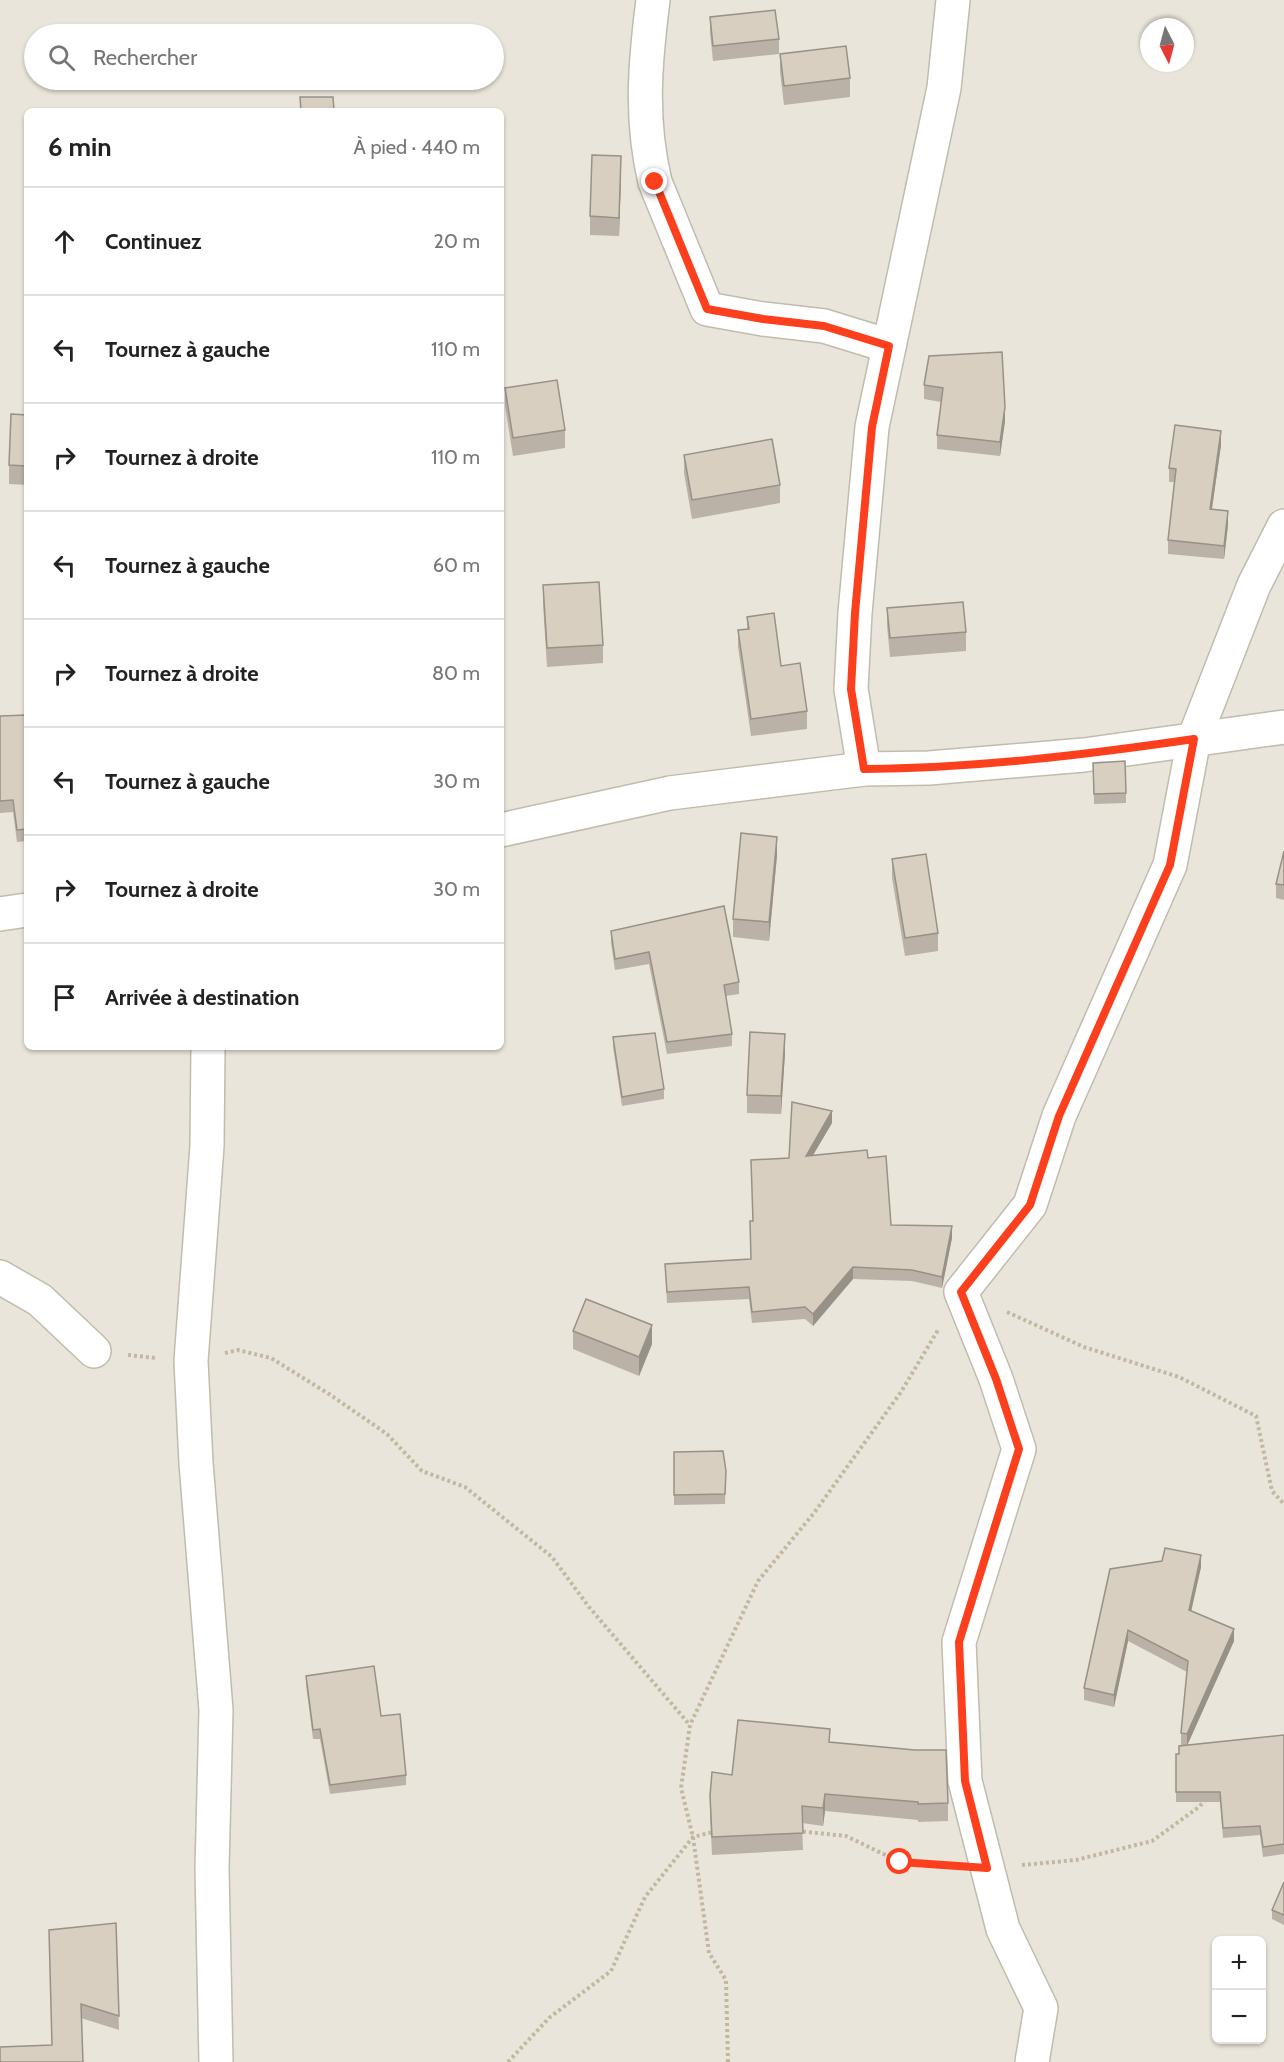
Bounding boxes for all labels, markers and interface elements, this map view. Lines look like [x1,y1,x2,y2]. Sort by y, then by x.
north arrow [1140,18,1194,72]
search box [24,24,504,90]
icon: search [45,41,78,74]
text: Rechercher [93,44,197,71]
text: 6 min [48,131,112,163]
text: À pied · 440 m [354,135,480,159]
route end [641,168,667,194]
icon: ahead [48,225,81,258]
text: Continuez [105,228,202,255]
text: 20 m [434,229,480,253]
icon: left [48,333,81,366]
text: Tournez à gauche [105,336,270,363]
text: 110 m [431,337,480,361]
icon: right [48,441,81,474]
text: Tournez à droite [105,444,259,471]
text: 110 m [431,445,480,469]
icon: left [48,549,81,582]
text: Tournez à gauche [105,552,270,579]
text: 60 m [433,553,480,577]
icon: right [48,657,81,690]
text: Tournez à droite [105,660,259,687]
text: 80 m [432,661,480,685]
icon: left [48,765,81,798]
text: Tournez à gauche [105,768,270,795]
text: 30 m [433,769,480,793]
icon: right [48,873,81,906]
text: Tournez à droite [105,876,259,903]
text: 30 m [433,877,480,901]
icon: arrive [48,981,81,1014]
text: Arrivée à destination [105,984,299,1011]
route start [886,1848,912,1874]
map controls [1212,1936,1266,2044]
button: + [1212,1936,1266,1990]
button: − [1212,1990,1266,2044]

